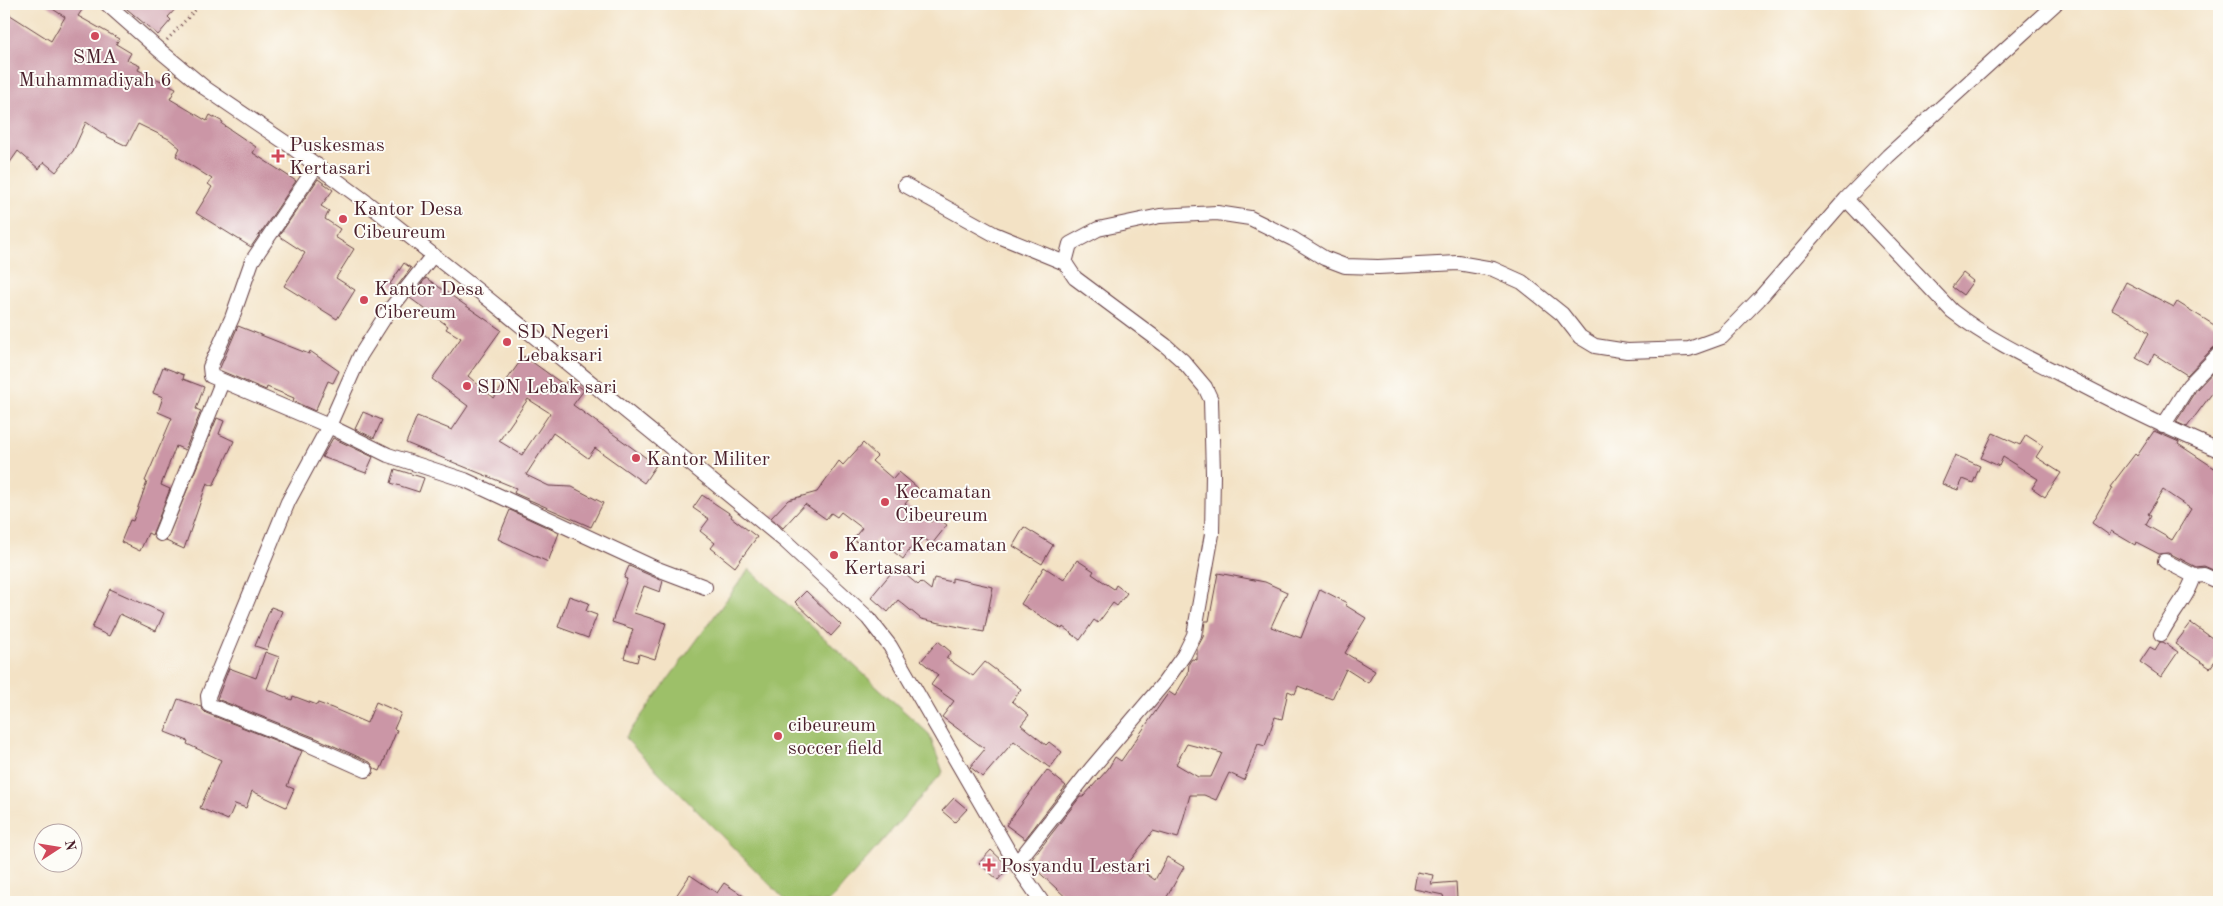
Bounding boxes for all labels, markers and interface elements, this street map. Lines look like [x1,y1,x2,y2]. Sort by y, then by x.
marker: SMA Muhammadiyah 6 [89,30,101,42]
place label: SMA Muhammadiyah 6 [18,48,172,91]
place label: Puskesmas Kertasari [289,136,385,179]
marker: Puskesmas Kertasari [271,149,285,163]
place label: Kantor Desa Cibeureum [353,200,463,243]
marker: Kantor Desa Cibeureum [337,213,349,225]
place label: Kantor Desa Cibereum [374,280,484,323]
marker: Kantor Desa Cibereum [358,294,370,306]
place label: SD Negeri Lebaksari [517,323,609,366]
marker: SD Negeri Lebaksari [501,336,513,348]
place label: SDN Lebak sari [477,378,617,398]
marker: SDN Lebak sari [461,380,473,392]
place label: Kantor Militer [646,450,770,470]
marker: Kantor Militer [630,452,642,464]
place label: Kecamatan Cibeureum [895,483,992,526]
marker: Kecamatan Cibeureum [879,496,891,508]
place label: Kantor Kecamatan Kertasari [844,536,1007,579]
marker: Kantor Kecamatan Kertasari [828,549,840,561]
place label: cibeureum soccer field [788,716,883,759]
marker: cibeureum soccer field [772,730,784,742]
north arrow [32,824,82,874]
text: N [62,839,78,852]
place label: Posyandu Lestari [1000,857,1150,877]
marker: Posyandu Lestari [982,858,996,872]

